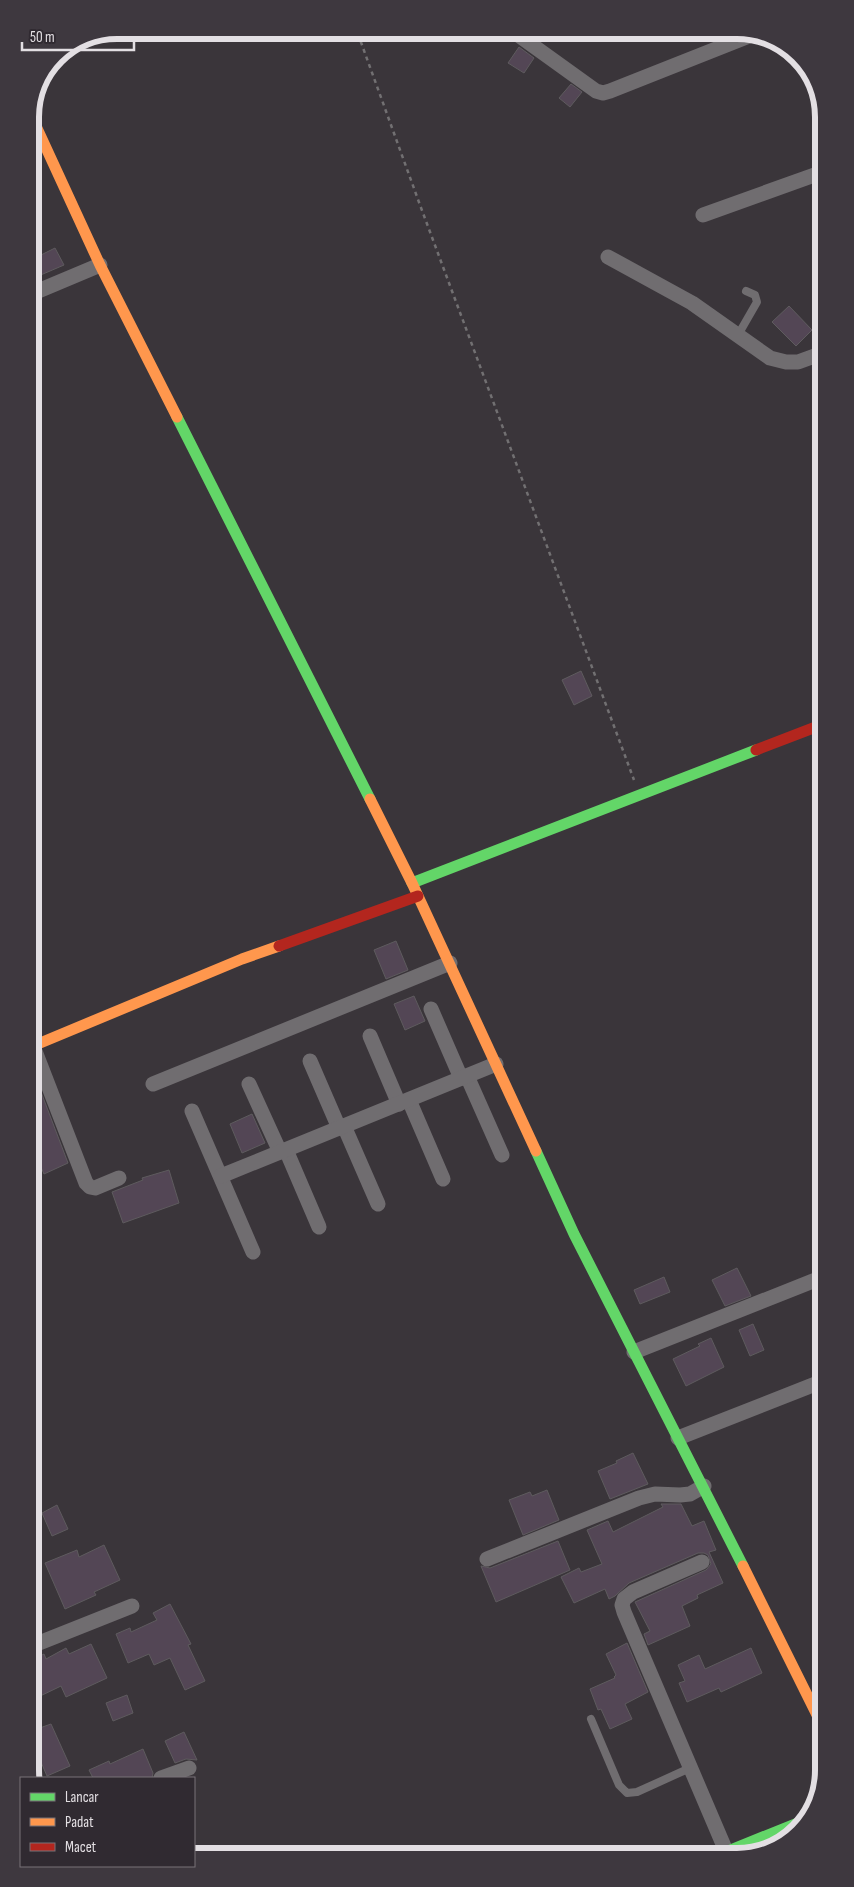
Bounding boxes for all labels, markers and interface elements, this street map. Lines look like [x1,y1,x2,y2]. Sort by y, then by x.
scale bar [22,20,135,52]
text: 50 m [30,28,55,47]
legend [20,1777,195,1867]
text: Lancar [65,1788,99,1807]
text: Padat [65,1813,94,1832]
text: Macet [65,1838,97,1857]

